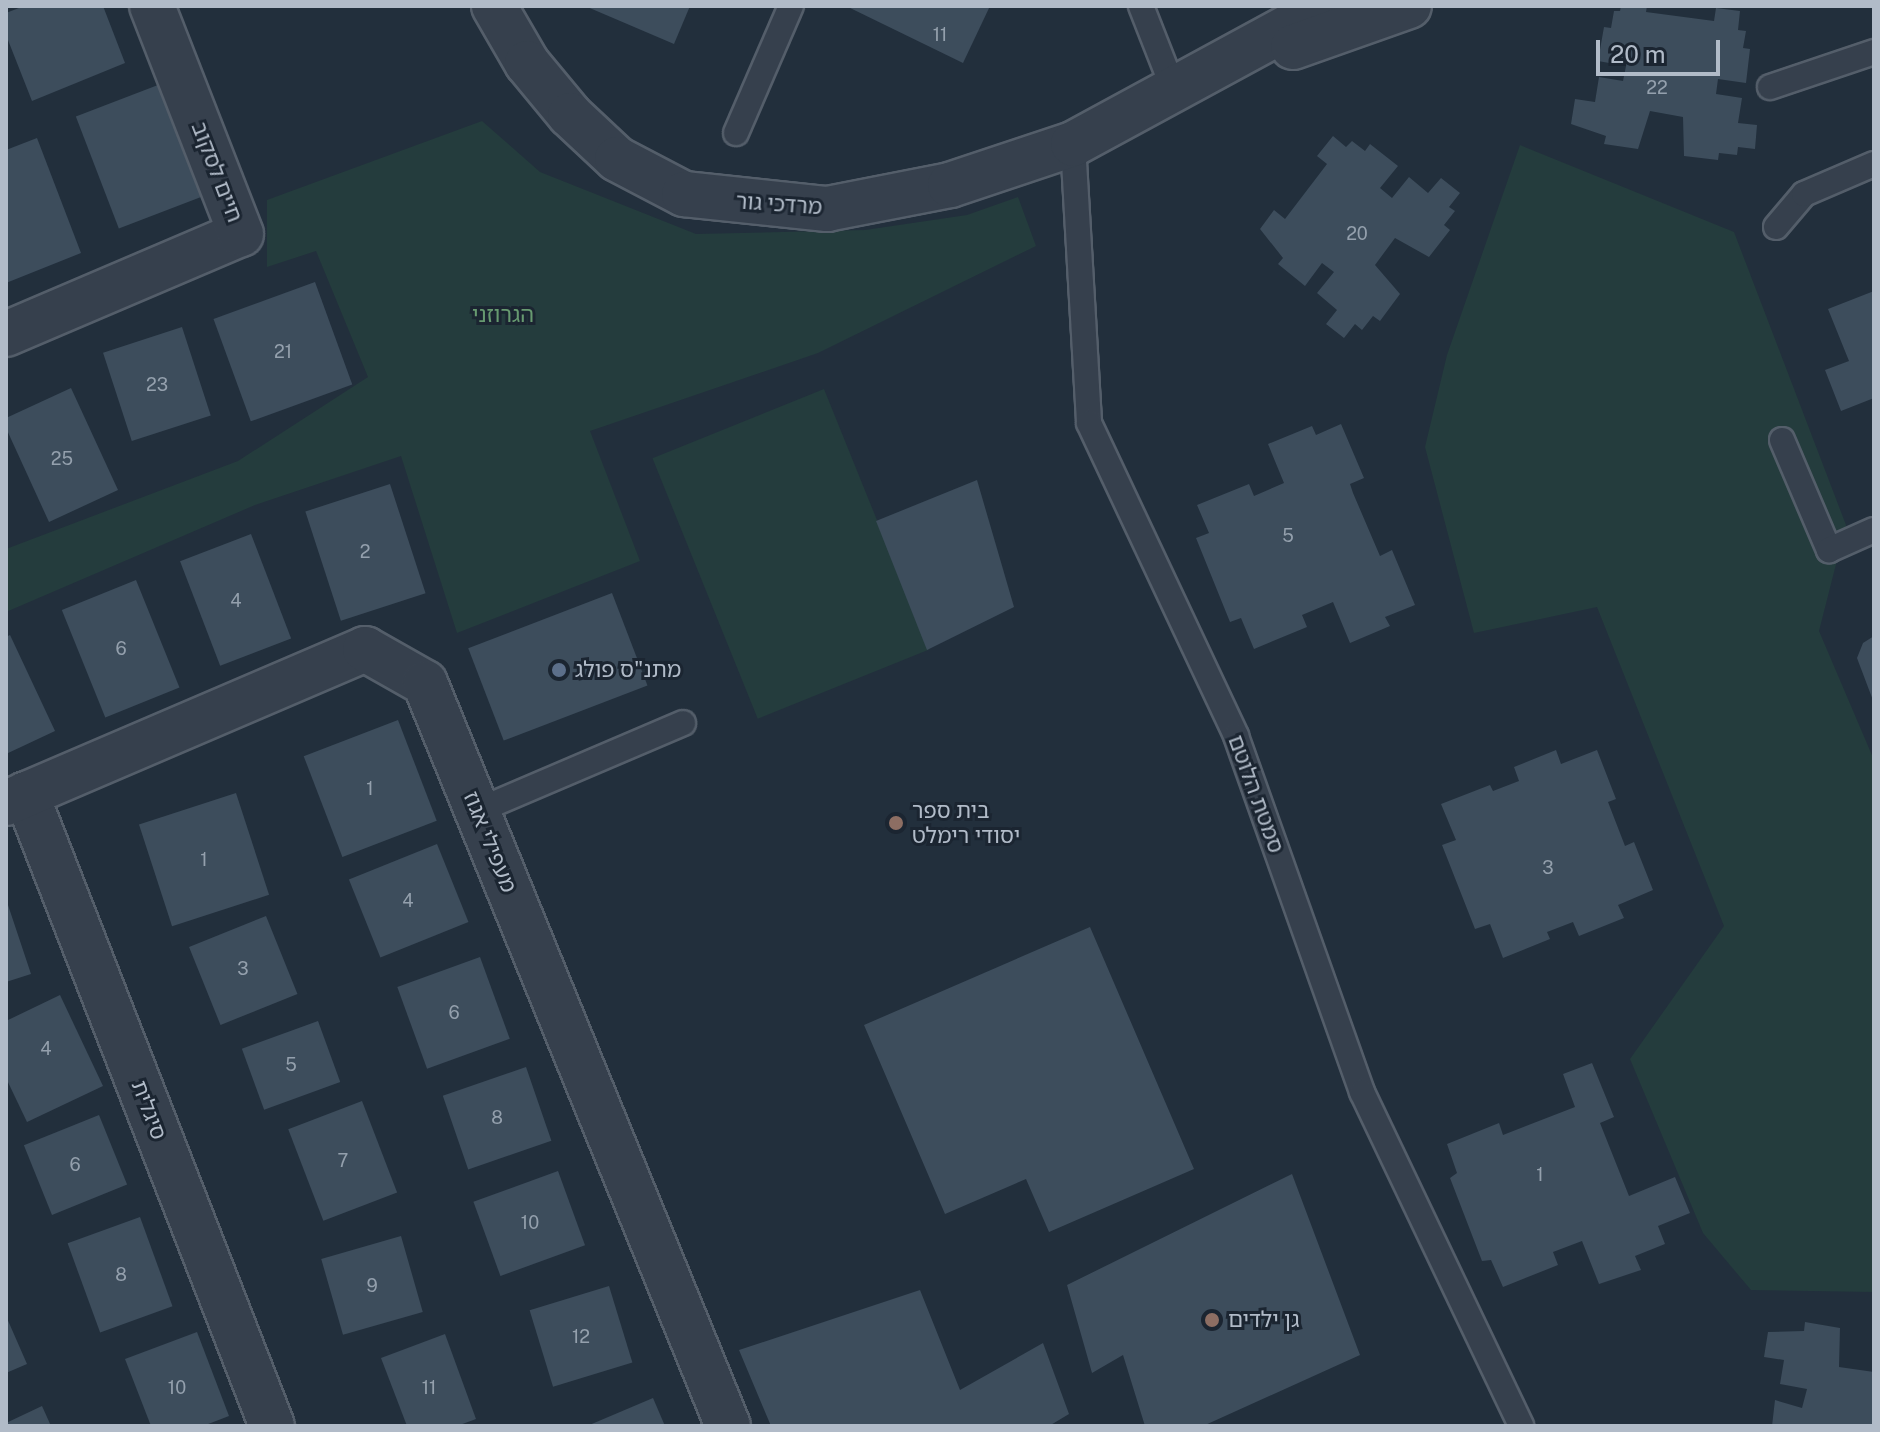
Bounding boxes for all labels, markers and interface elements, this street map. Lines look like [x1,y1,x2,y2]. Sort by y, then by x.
house number: 11 [933,24,947,46]
scale bar [1600,24,1724,74]
text: 20 m [1610,40,1666,68]
house number: 22 [1646,77,1668,99]
street label: חיים לסקוב [186,118,248,226]
street label: מרדכי גור [735,188,823,220]
house number: 20 [1346,223,1368,245]
park label: הגרוזני [472,302,534,328]
house number: 21 [274,341,292,363]
house number: 23 [146,374,168,396]
house number: 25 [51,448,73,470]
house number: 5 [1282,525,1294,547]
house number: 2 [360,541,370,563]
house number: 4 [230,590,242,612]
house number: 6 [115,638,127,660]
place label: מתנ"ס פולג [575,657,681,683]
marker: מתנ"ס פולג [550,661,568,679]
street label: סמטת הלוטם [1222,731,1290,857]
house number: 1 [366,778,374,800]
street label: מעפילי אגוז [458,788,522,896]
place label: בית ספר יסודי רימלט [912,797,1020,848]
marker: בית ספר יסודי רימלט [887,814,905,832]
house number: 1 [200,849,208,871]
house number: 3 [1542,857,1554,879]
house number: 4 [402,890,414,912]
house number: 3 [237,958,249,980]
house number: 6 [448,1002,460,1024]
house number: 4 [40,1038,52,1060]
house number: 5 [285,1054,297,1076]
street label: סיגלית [126,1077,172,1143]
house number: 8 [491,1107,503,1129]
house number: 7 [338,1150,348,1172]
house number: 6 [69,1154,81,1176]
house number: 1 [1536,1164,1544,1186]
house number: 10 [521,1212,539,1234]
house number: 8 [115,1264,127,1286]
house number: 9 [366,1275,378,1297]
place label: גן ילדים [1228,1307,1300,1333]
marker: גן ילדים [1203,1311,1221,1329]
house number: 12 [572,1326,590,1348]
house number: 10 [168,1377,186,1399]
house number: 11 [422,1377,436,1399]

